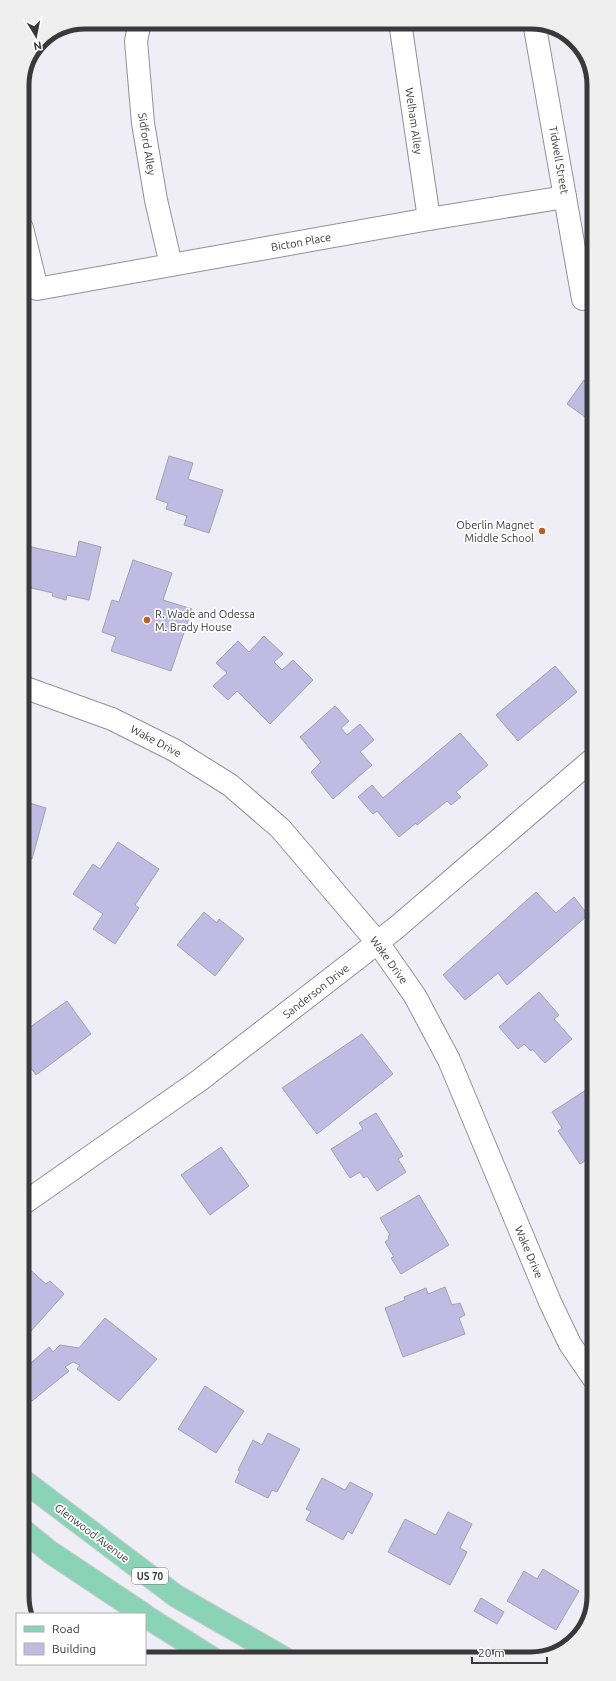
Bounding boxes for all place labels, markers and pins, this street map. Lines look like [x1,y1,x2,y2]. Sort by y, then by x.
place label: Oberlin Magnet Middle School [456,519,535,544]
marker: Oberlin Magnet Middle School [537,526,547,536]
place label: R. Wade and Odessa M. Brady House [155,608,255,633]
marker: R. Wade and Odessa M. Brady House [142,615,152,625]

